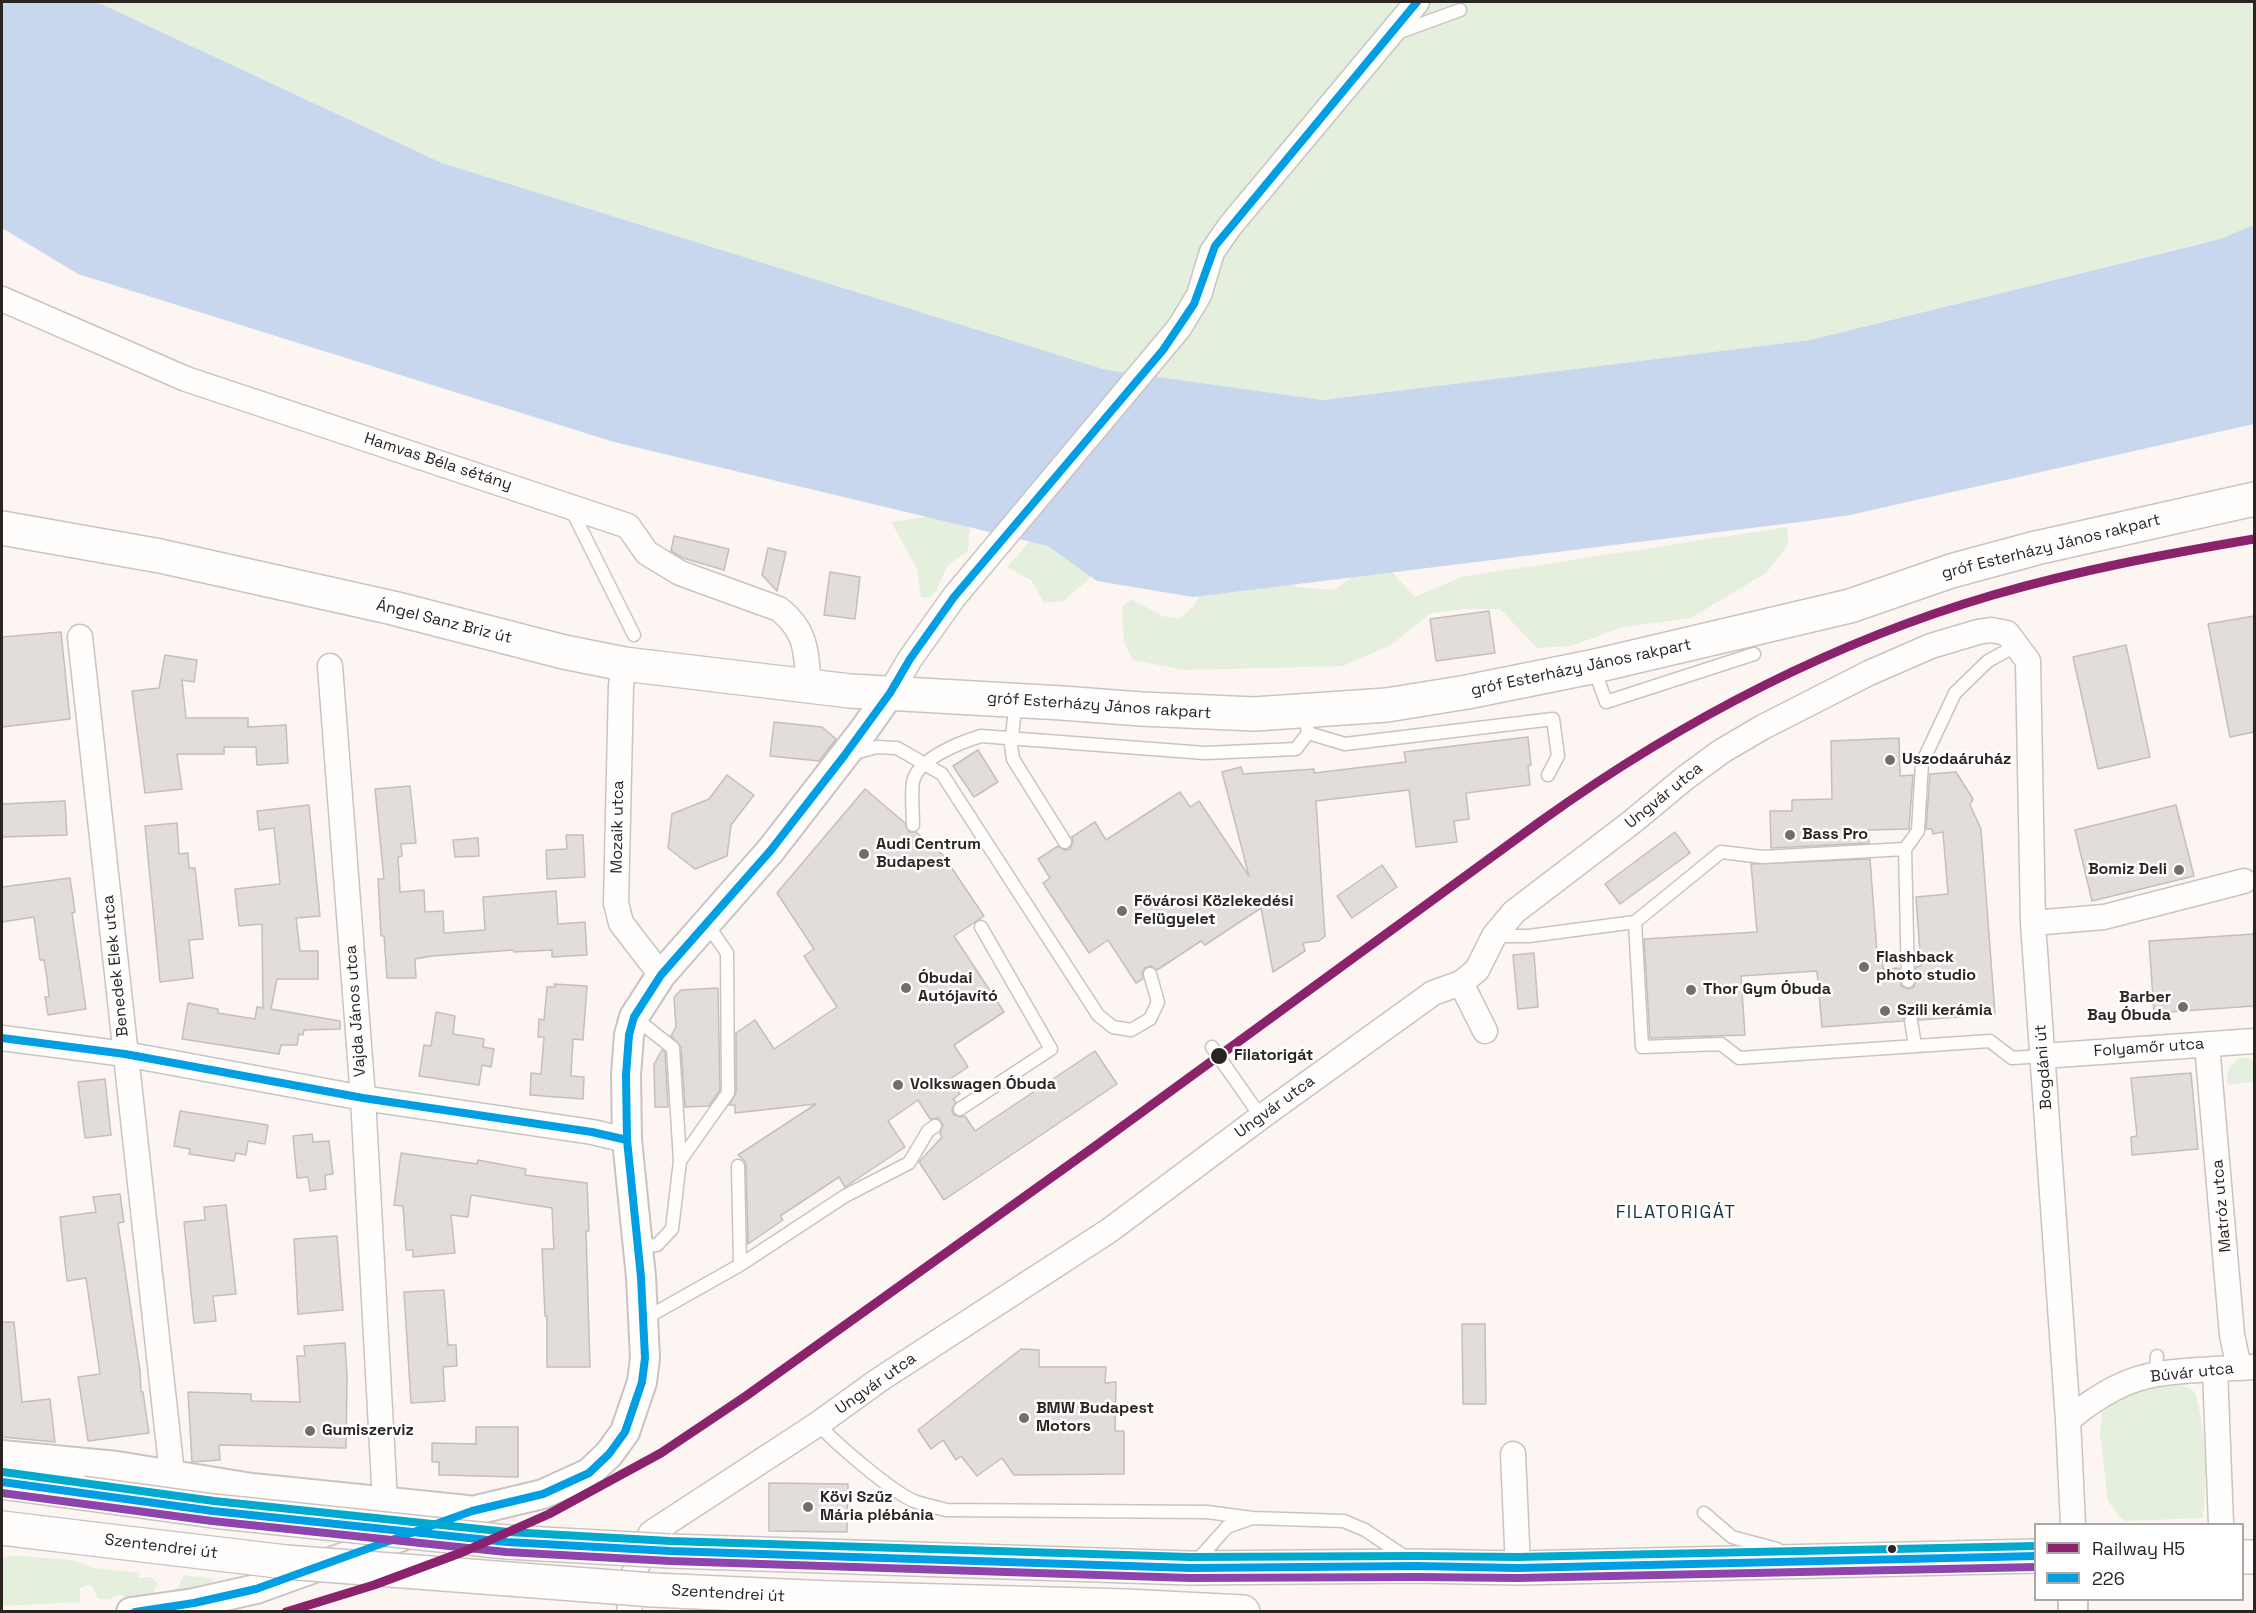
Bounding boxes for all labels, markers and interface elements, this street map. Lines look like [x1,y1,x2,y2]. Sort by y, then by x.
street label: Hamvas Béla sétány [362,429,514,495]
street label: gróf Esterházy János rakpart [1940,510,2162,584]
street label: Ángel Sanz Briz út [374,596,514,648]
street label: gróf Esterházy János rakpart [1469,635,1693,701]
street label: gróf Esterházy János rakpart [986,689,1212,723]
place label: Uszodaáruház [1902,750,2011,770]
marker: Uszodaáruház [1883,753,1897,767]
street label: Ungvár utca [1621,759,1707,833]
street label: Mozaik utca [608,780,628,874]
place label: Bass Pro [1802,825,1868,845]
marker: Bass Pro [1783,828,1797,842]
place label: Audi Centrum Budapest [876,835,981,873]
marker: Audi Centrum Budapest [857,847,871,861]
place label: Bomiz Deli [2088,860,2167,880]
marker: Bomiz Deli [2172,863,2186,877]
place label: Fővárosi Közlekedési Felügyelet [1134,892,1294,930]
street label: Benedek Elek utca [99,894,133,1038]
marker: Fővárosi Közlekedési Felügyelet [1115,904,1129,918]
street label: Vajda János utca [342,944,370,1078]
place label: Flashback photo studio [1876,948,1976,986]
marker: Flashback photo studio [1857,960,1871,974]
place label: Óbudai Autójavító [918,969,998,1007]
place label: Thor Gym Óbuda [1703,980,1831,1000]
marker: Óbudai Autójavító [899,981,913,995]
marker: Thor Gym Óbuda [1684,983,1698,997]
place label: Barber Bay Óbuda [2087,988,2171,1026]
marker: Barber Bay Óbuda [2176,1000,2190,1014]
place label: Szili kerámia [1897,1001,1992,1021]
marker: Szili kerámia [1878,1004,1892,1018]
street label: Bogdáni út [2031,1024,2057,1110]
street label: Folyamőr utca [2093,1035,2205,1061]
marker: Filatorigát [1209,1046,1229,1066]
place label: Filatorigát [1234,1046,1313,1066]
street label: Ungvár utca [1231,1072,1319,1142]
place label: Volkswagen Óbuda [910,1075,1056,1095]
marker: Volkswagen Óbuda [891,1078,905,1092]
street label: Matróz utca [2208,1159,2236,1253]
district label: FILATORIGÁT [1616,1202,1736,1224]
street label: Ungvár utca [832,1349,920,1419]
street label: Búvár utca [2149,1359,2235,1387]
place label: BMW Budapest Motors [1036,1399,1154,1437]
marker: BMW Budapest Motors [1017,1411,1031,1425]
place label: Gumiszerviz [322,1421,414,1441]
marker: Gumiszerviz [303,1424,317,1438]
place label: Kövi Szűz Mária plébánia [820,1488,934,1526]
marker: Kövi Szűz Mária plébánia [801,1500,815,1514]
legend [2034,1523,2244,1601]
street label: Szentendrei út [103,1531,219,1563]
text: Railway H5 [2092,1537,2185,1560]
unlabelled marker [1886,1543,1898,1555]
text: 226 [2092,1567,2125,1590]
street label: Szentendrei út [671,1581,785,1607]

